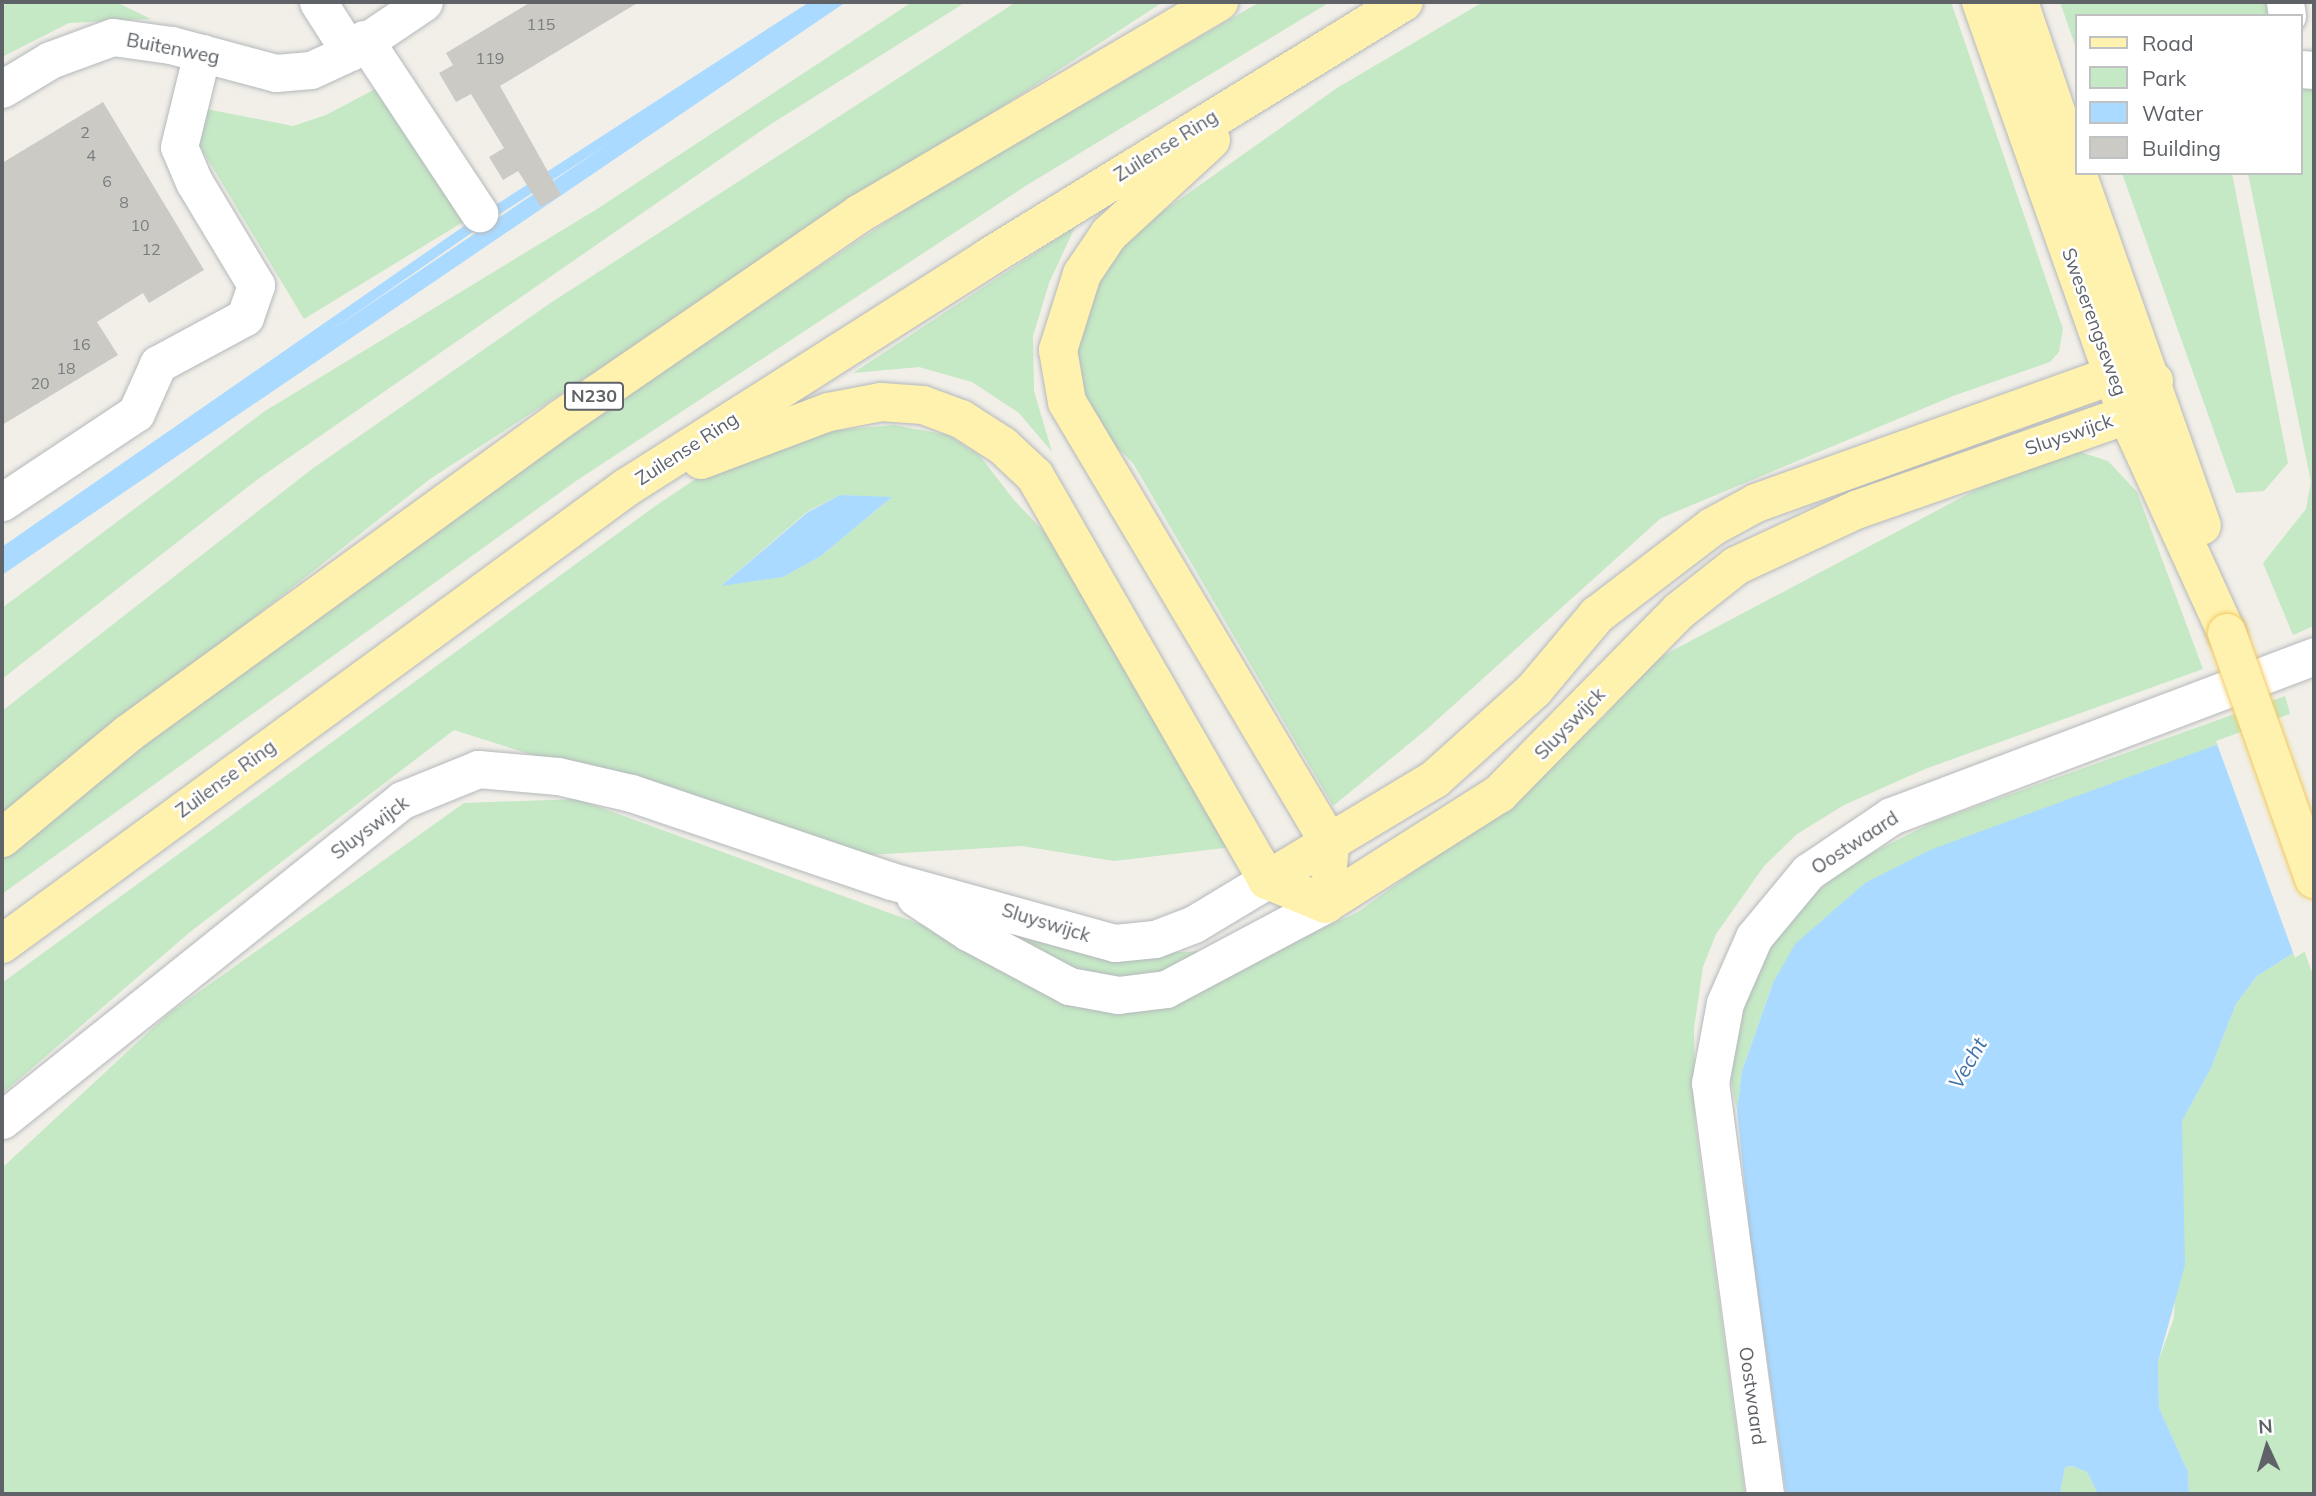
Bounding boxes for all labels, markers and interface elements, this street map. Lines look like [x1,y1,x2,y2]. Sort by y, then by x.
house number: 115 [527,14,555,34]
legend [2074,14,2302,175]
street label: Buitenweg [124,29,222,69]
text: Road [2142,30,2193,56]
house number: 119 [476,48,504,68]
text: Park [2142,65,2186,91]
text: Water [2142,100,2203,126]
street label: Zuilense Ring [1110,105,1222,187]
house number: 2 [80,122,90,142]
text: Building [2142,135,2221,161]
house number: 4 [86,145,96,165]
house number: 6 [102,171,112,191]
house number: 8 [119,192,129,212]
house number: 10 [130,215,150,235]
house number: 12 [141,239,161,259]
street label: Sweserengseweg [2057,245,2131,399]
house number: 16 [71,334,91,354]
house number: 18 [56,358,76,378]
house number: 20 [30,373,50,393]
road number: N230 [562,382,626,410]
street label: Zuilense Ring [631,407,743,491]
street label: Sluyswijck [2022,409,2116,461]
street label: Sluyswijck [1530,683,1610,765]
street label: Zuilense Ring [172,735,280,823]
street label: Sluyswijck [327,791,413,865]
street label: Oostwaard [1807,807,1903,879]
street label: Sluyswijck [999,899,1093,947]
water label: Vecht [1942,1033,1992,1093]
street label: Oostwaard [1734,1345,1770,1447]
north arrow [2232,1412,2302,1482]
text: N [2258,1414,2274,1439]

